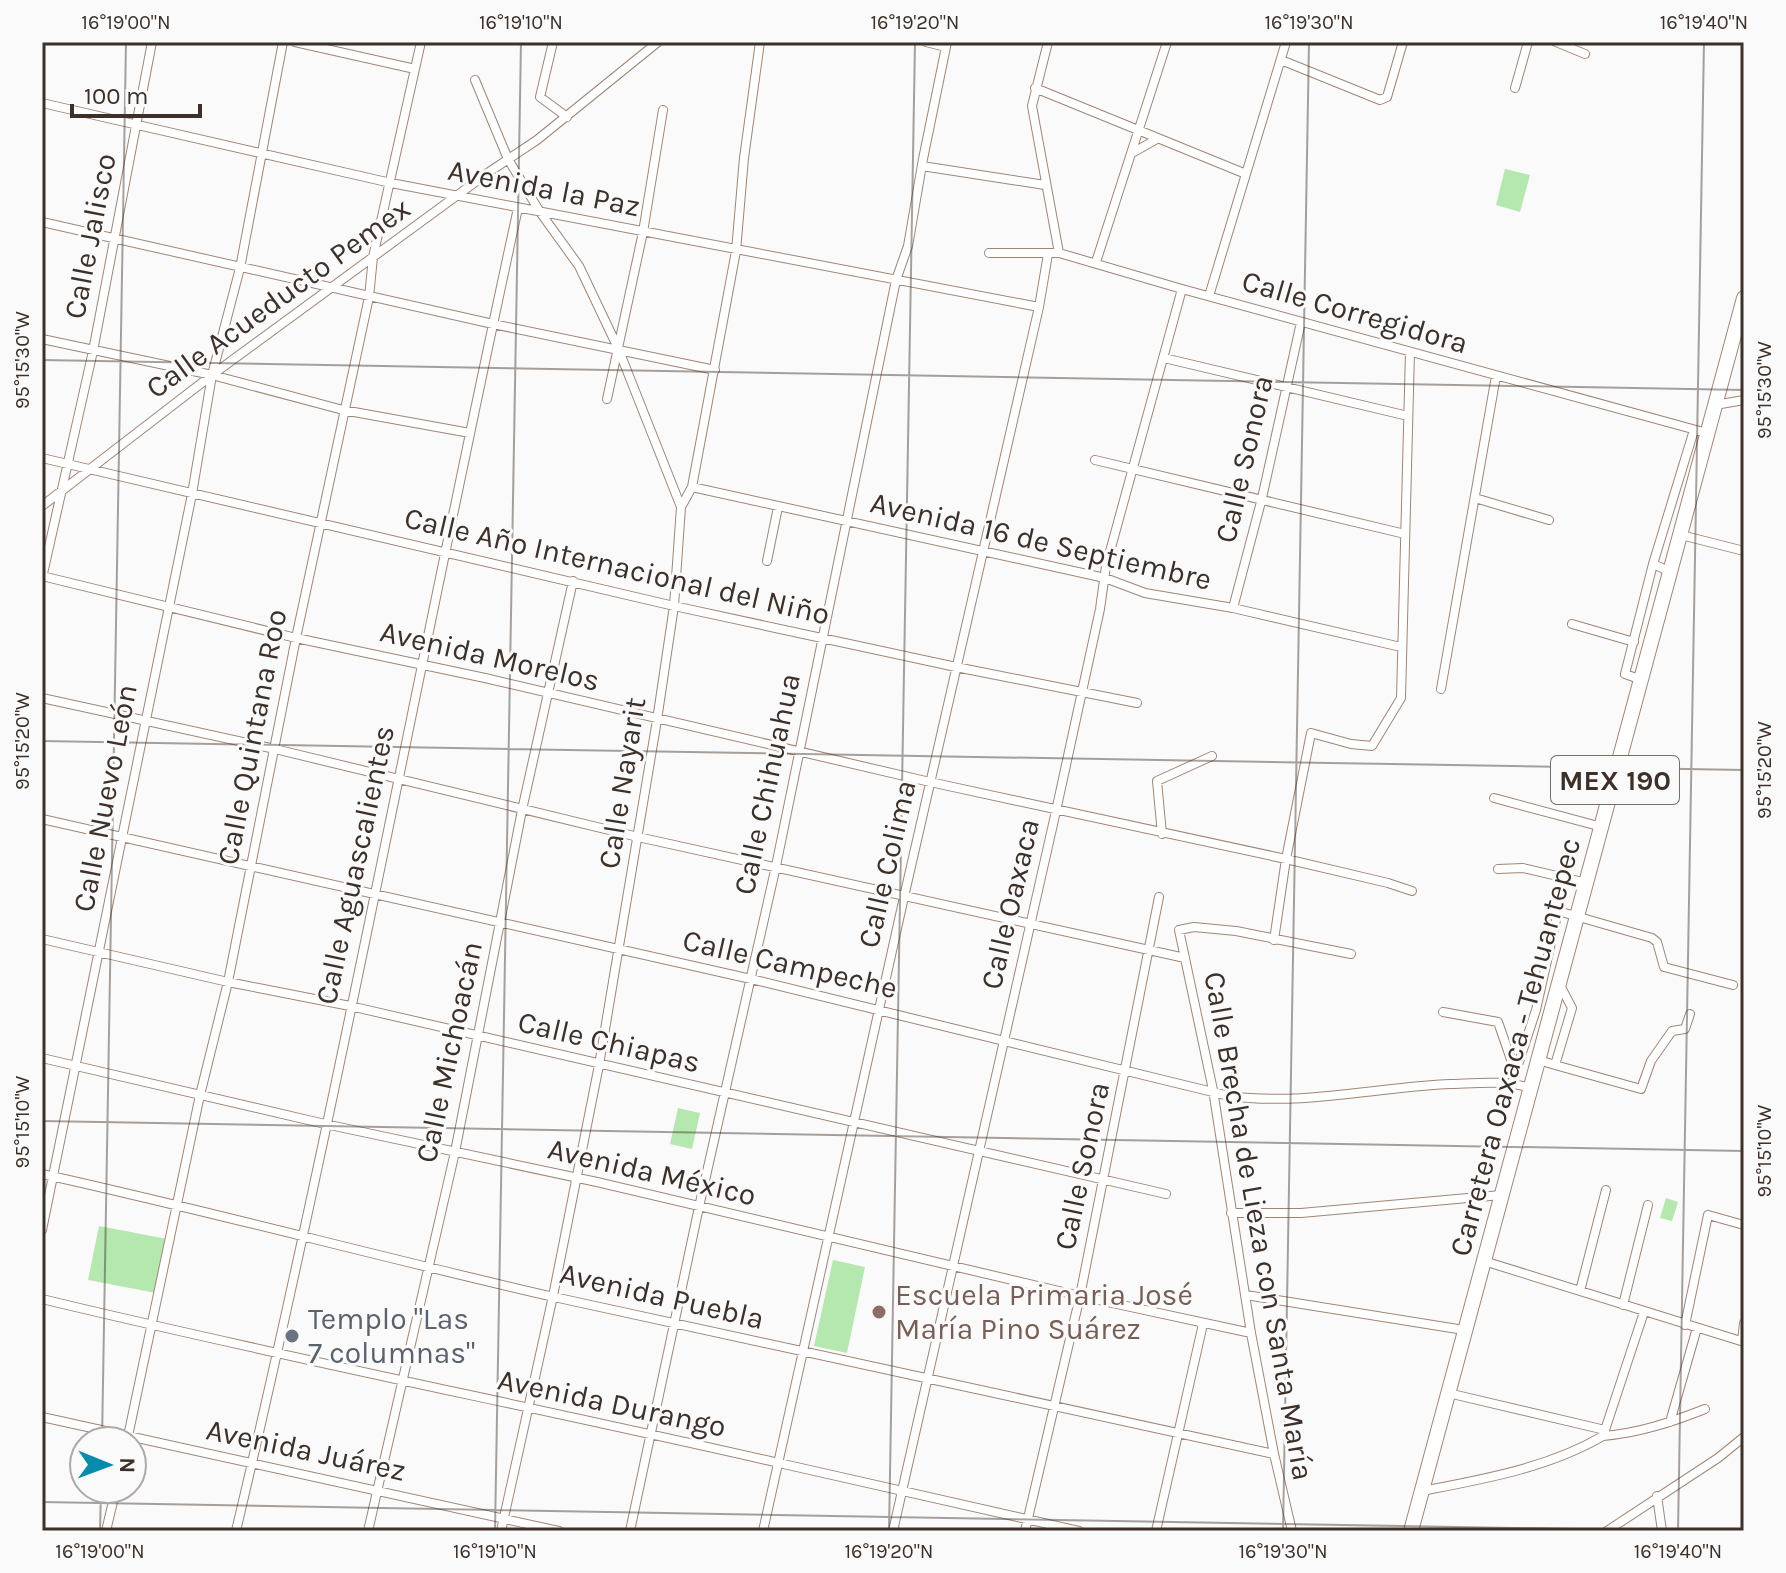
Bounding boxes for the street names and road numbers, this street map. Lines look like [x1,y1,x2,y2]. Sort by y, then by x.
street label: Calle Jalisco [56,150,124,322]
street label: Avenida la Paz [445,152,643,224]
street label: Calle Acueducto Pemex [139,190,417,406]
street label: Calle Corregidora [1238,263,1472,361]
street label: Calle Sonora [1207,372,1281,546]
street label: Avenida 16 de Septiembre [867,484,1215,598]
street label: Calle Año Internacional del Niño [401,499,833,633]
street label: Calle Quintana Roo [210,606,294,868]
street label: Avenida Morelos [377,613,603,699]
street label: Calle Chihuahua [726,670,808,898]
street label: Calle Nuevo León [65,681,145,915]
street label: Calle Nayarit [591,695,653,871]
street label: Calle Aguascalientes [308,722,402,1008]
road number: MEX 190 [1551,756,1679,804]
street label: Calle Colima [850,777,924,951]
street label: Calle Oaxaca [973,815,1047,993]
street label: Carretera Oaxaca - Tehuantepec [1442,834,1588,1260]
street label: Calle Campeche [679,922,901,1006]
street label: Calle Michoacán [408,938,490,1166]
street label: Calle Brecha de Lieza con Santa María [1196,969,1322,1483]
street label: Calle Chiapas [514,1004,704,1080]
street label: Calle Sonora [1047,1079,1117,1253]
street label: Avenida México [544,1131,760,1213]
street label: Avenida Puebla [556,1255,768,1337]
street label: Avenida Durango [495,1361,729,1445]
street label: Avenida Juárez [203,1411,409,1489]

